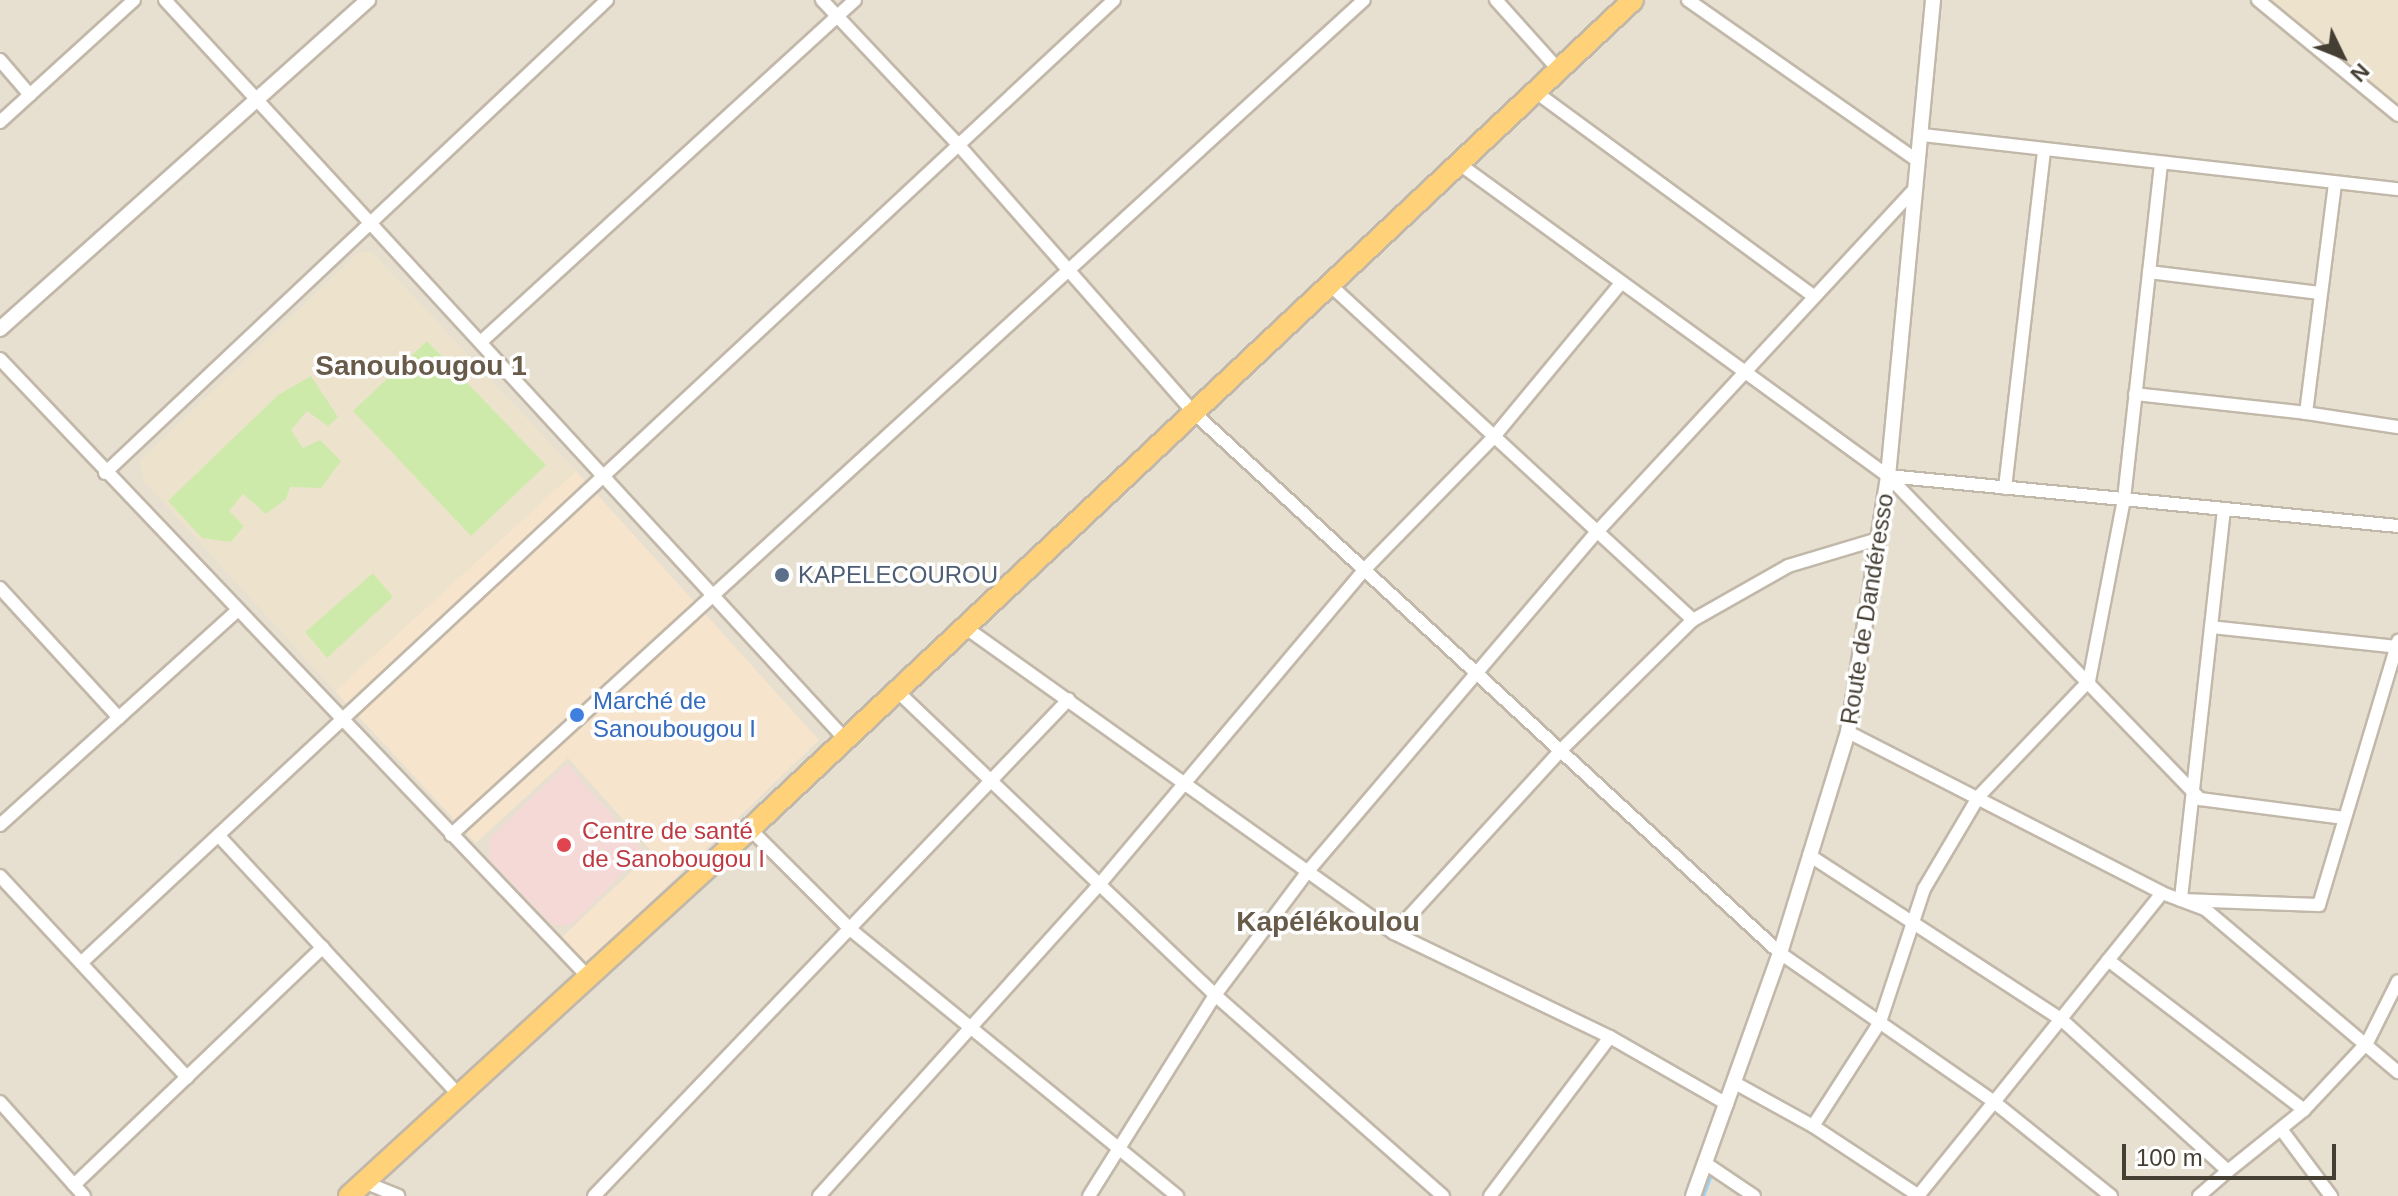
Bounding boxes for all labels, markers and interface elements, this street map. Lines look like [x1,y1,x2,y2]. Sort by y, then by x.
north arrow [2302,16,2382,96]
text: N [2345,58,2374,87]
district label: Sanoubougou 1 [315,349,527,383]
street label: Route de Dandéresso [1835,491,1899,727]
place label: KAPELECOUROU [798,561,998,589]
marker: KAPELECOUROU [773,566,791,584]
place label: Marché de Sanoubougou I [593,687,756,743]
marker: Marché de Sanoubougou I [568,706,586,724]
place label: Centre de santé de Sanobougou I [582,817,765,873]
marker: Centre de santé de Sanobougou I [553,834,575,856]
district label: Kapélékoulou [1236,905,1420,939]
scale bar [2126,1128,2340,1178]
text: 100 m [2136,1144,2203,1171]

